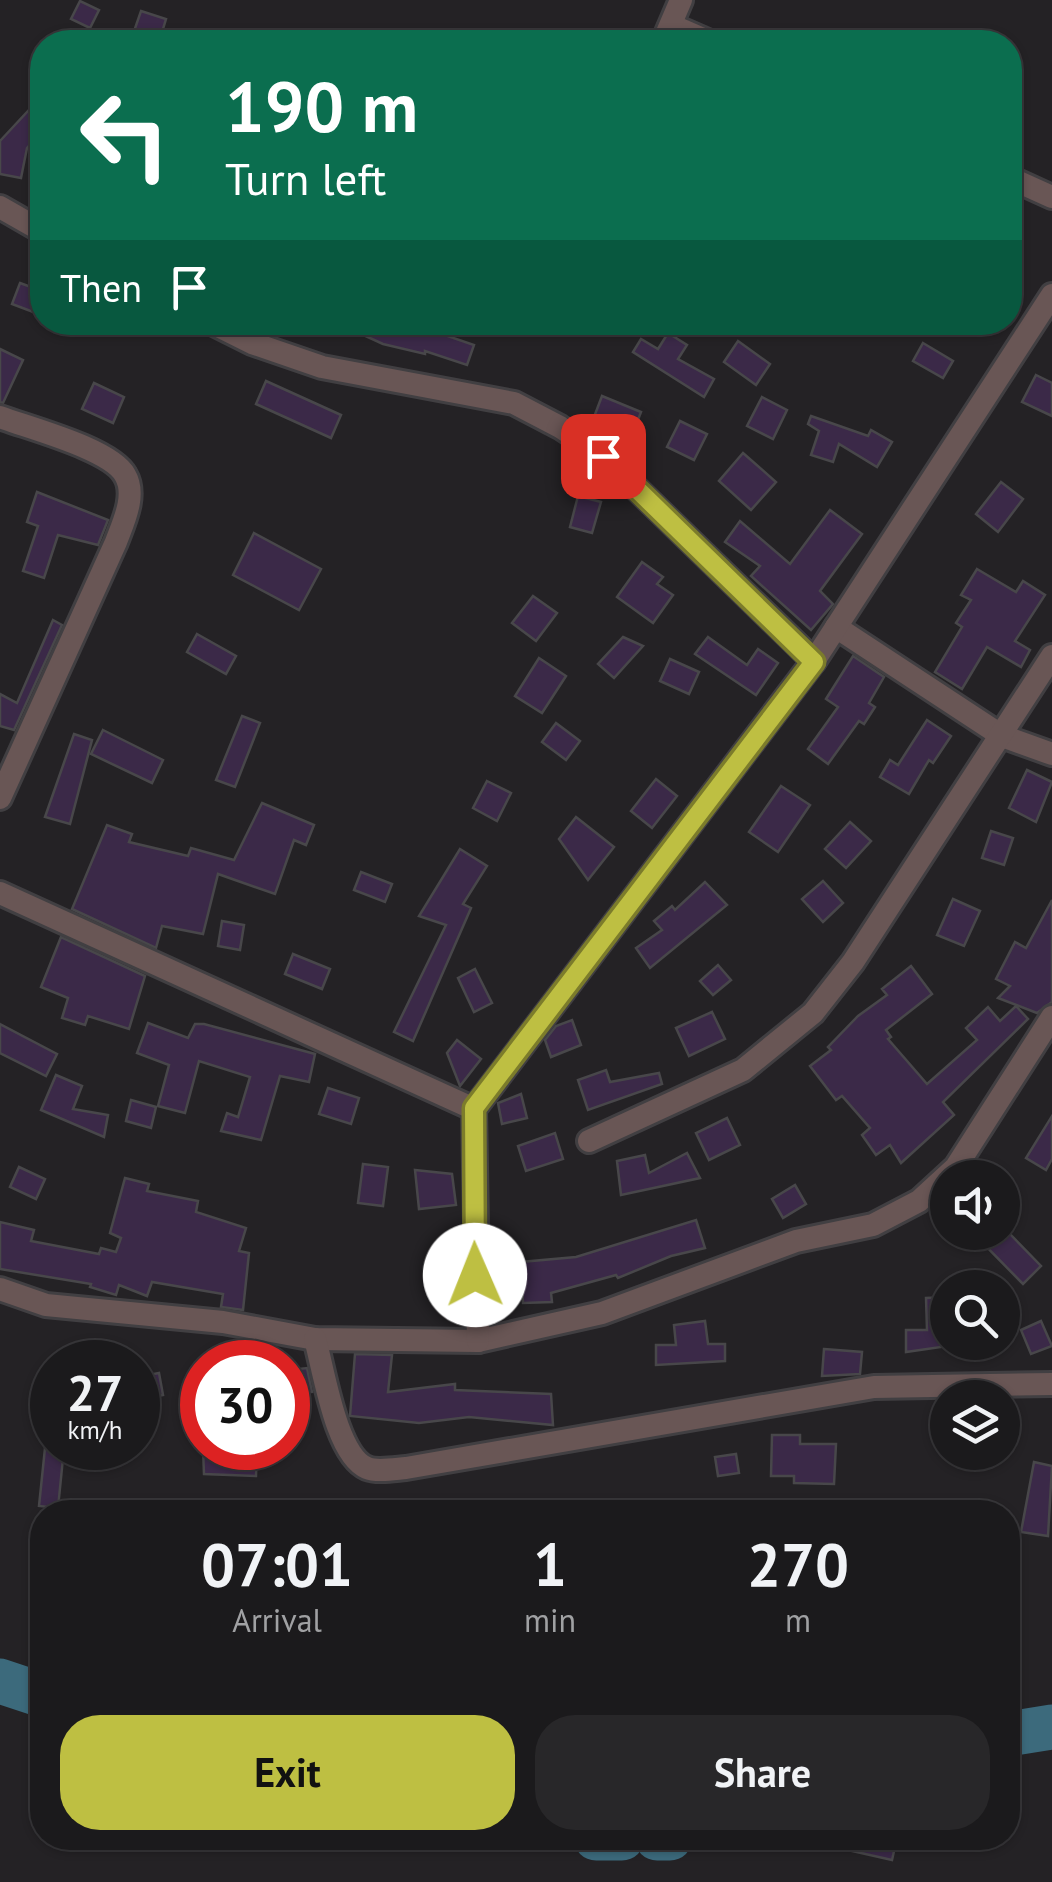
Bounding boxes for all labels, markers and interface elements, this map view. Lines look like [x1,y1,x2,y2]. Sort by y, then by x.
text: 190 m [225,61,418,151]
icon: left [60,70,190,200]
text: Turn left [225,149,386,207]
icon: arrive [162,260,217,315]
text: Then [60,263,142,312]
pin [561,414,646,499]
icon: arrive [576,429,631,484]
map controls [930,1160,1020,1470]
button: sound [930,1160,1020,1250]
position arrow [423,1223,527,1327]
button: search [930,1270,1020,1360]
speed limit sign: 30 [180,1340,310,1470]
text: 27 [67,1360,123,1425]
button: layers [930,1380,1020,1470]
text: km/h [68,1414,122,1446]
text: 07:01 [201,1525,353,1603]
text: 1 [533,1525,567,1603]
text: 270 [747,1525,849,1603]
text: Arrival [232,1599,322,1641]
text: min [524,1599,576,1641]
text: m [785,1599,811,1641]
button: Exit [60,1715,515,1830]
button: Share [535,1715,990,1830]

